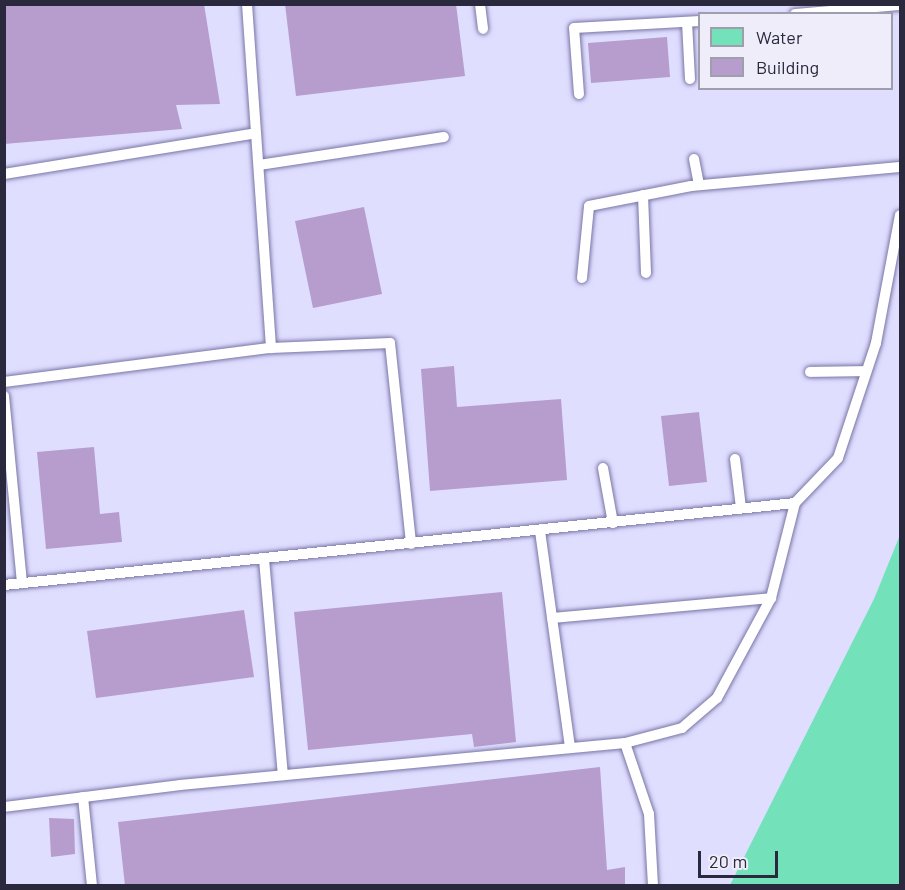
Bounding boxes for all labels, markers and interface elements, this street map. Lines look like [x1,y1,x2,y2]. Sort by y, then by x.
legend [698,12,893,90]
text: Water [756,26,803,48]
text: Building [756,56,819,78]
scale bar [701,839,780,877]
text: 20 m [709,850,747,872]

